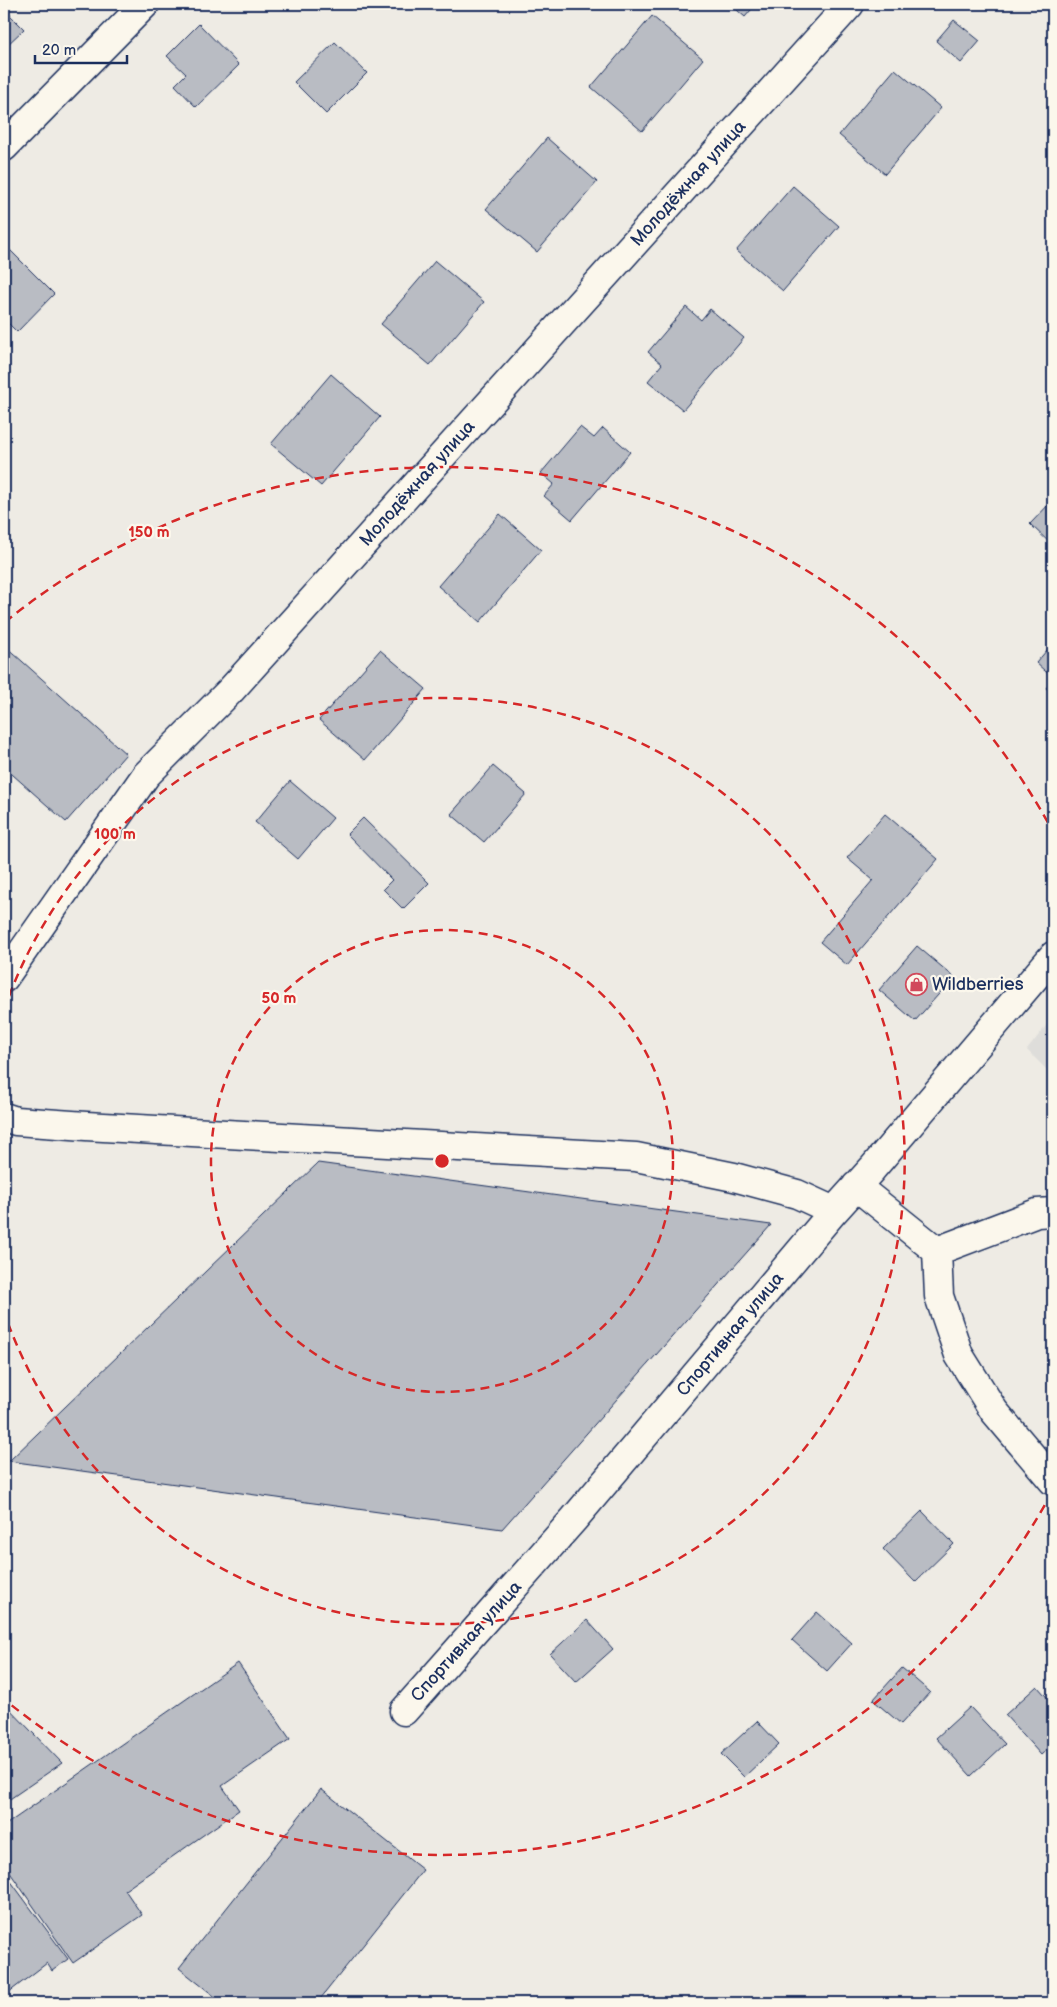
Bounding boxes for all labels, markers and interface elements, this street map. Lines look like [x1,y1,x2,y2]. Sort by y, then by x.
scale bar [35,32,128,64]
text: 20 m [42,41,76,60]
street label: Молодёжная улица [626,116,751,251]
street label: Молодёжная улица [355,416,480,551]
text: 150 m [128,523,170,542]
text: 100 m [94,825,136,844]
shop icon: Wildberries [904,972,928,996]
place label: Wildberries [932,974,1024,995]
text: 50 m [262,989,297,1008]
centre of rings [433,1152,451,1170]
street label: Спортивная улица [672,1268,789,1400]
street label: Спортивная улица [407,1576,526,1706]

